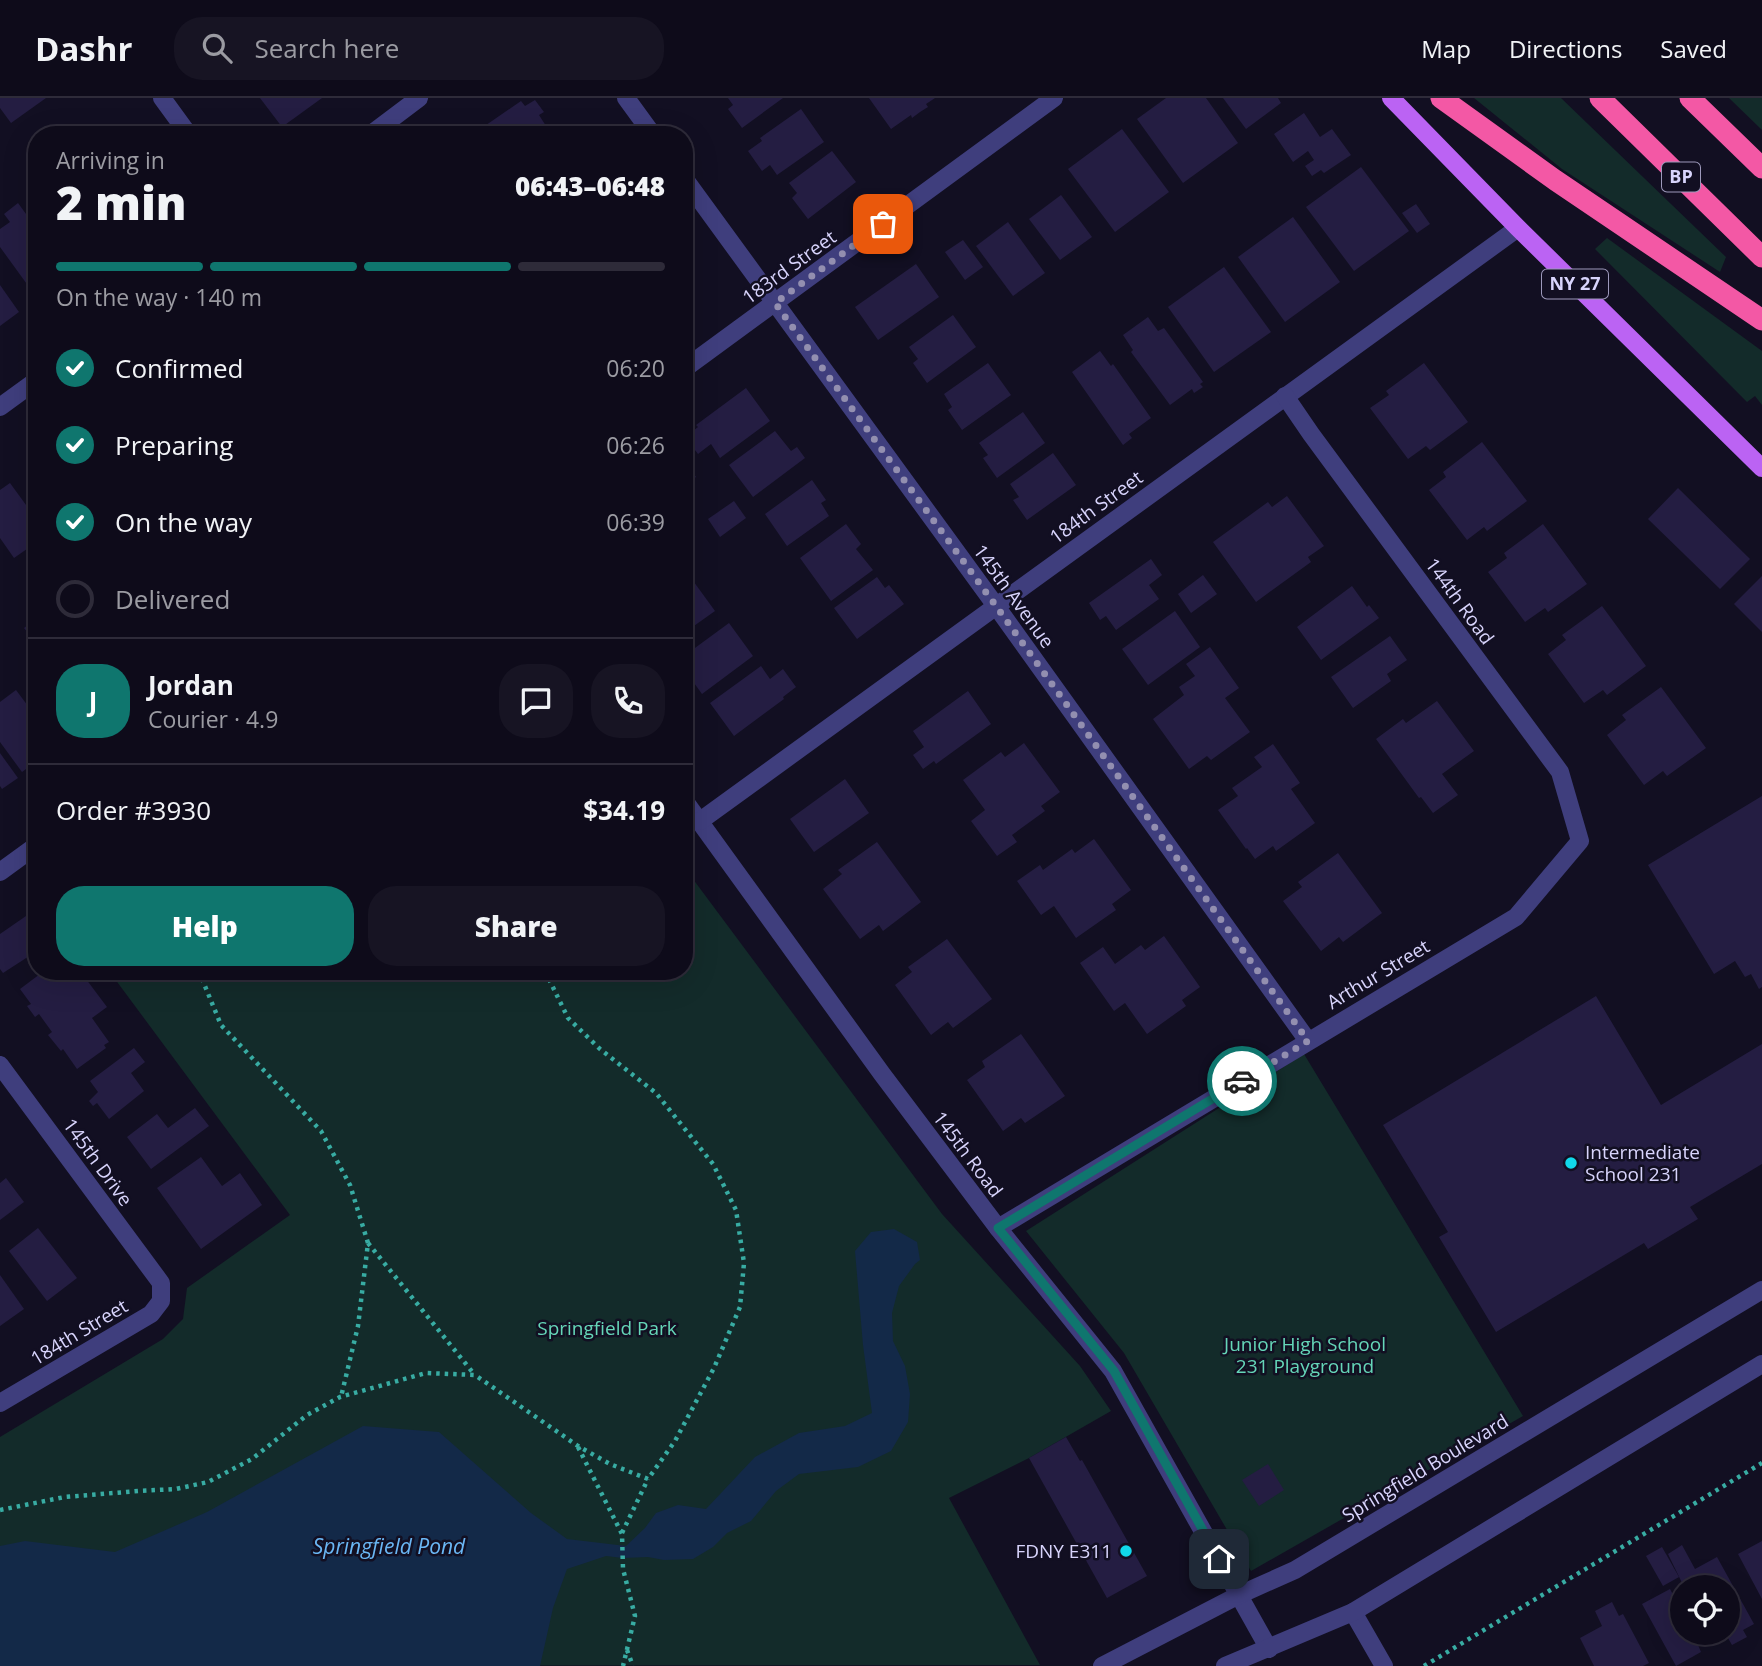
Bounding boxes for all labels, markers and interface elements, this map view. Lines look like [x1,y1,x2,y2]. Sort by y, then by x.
search box [174,17,664,80]
text: Dashr [35,26,132,71]
icon: search [198,29,236,67]
text: Search here [254,30,399,66]
text: Map [1421,32,1471,65]
text: Directions [1509,32,1622,65]
text: Saved [1660,32,1727,65]
text: Arriving in [56,144,165,176]
road number: BP [1662,162,1700,192]
text: 06:43–06:48 [515,168,665,204]
text: 2 min [56,171,187,233]
pin [853,194,913,254]
icon: bag [864,205,902,243]
street label: 183rd Street [737,224,841,310]
road number: NY 27 [1542,270,1608,299]
text: On the way · 140 m [56,281,262,313]
icon: check [56,349,94,387]
text: Confirmed [115,350,243,386]
text: 06:20 [606,352,665,384]
icon: check [56,426,94,464]
text: Preparing [115,427,233,463]
text: 06:26 [606,429,665,461]
street label: 184th Street [1044,464,1148,550]
icon: check [56,503,94,541]
text: On the way [115,504,252,540]
text: 06:39 [606,506,665,538]
street label: 145th Avenue [968,539,1060,653]
street label: 144th Road [1420,552,1500,650]
text: Delivered [115,581,230,617]
button: chat [499,664,573,738]
button: phone [591,664,665,738]
text: Jordan [148,667,234,703]
text: J [89,683,97,719]
text: Courier · 4.9 [148,703,278,735]
text: Order #3930 [56,792,211,828]
text: $34.19 [583,792,665,828]
button: Help [56,886,354,966]
button: Share [368,886,665,966]
street label: Arthur Street [1322,933,1434,1015]
courier [1207,1046,1277,1116]
icon: car [1223,1062,1261,1100]
street label: 145th Road [927,1106,1009,1202]
street label: 145th Drive [57,1113,139,1211]
place label: Intermediate School 231 [1585,1139,1700,1187]
marker: Intermediate School 231 [1563,1155,1579,1171]
street label: 184th Street [26,1293,133,1371]
park label: Springfield Park [537,1315,677,1341]
park label: Junior High School 231 Playground [1222,1331,1386,1379]
street label: Springfield Boulevard [1337,1408,1513,1528]
pin [1189,1529,1249,1589]
water label: Springfield Pond [313,1532,466,1560]
place label: FDNY E311 [1015,1538,1112,1564]
icon: home [1200,1540,1238,1578]
marker: FDNY E311 [1118,1543,1134,1559]
map controls [1670,1575,1740,1645]
button: locate [1670,1575,1740,1645]

